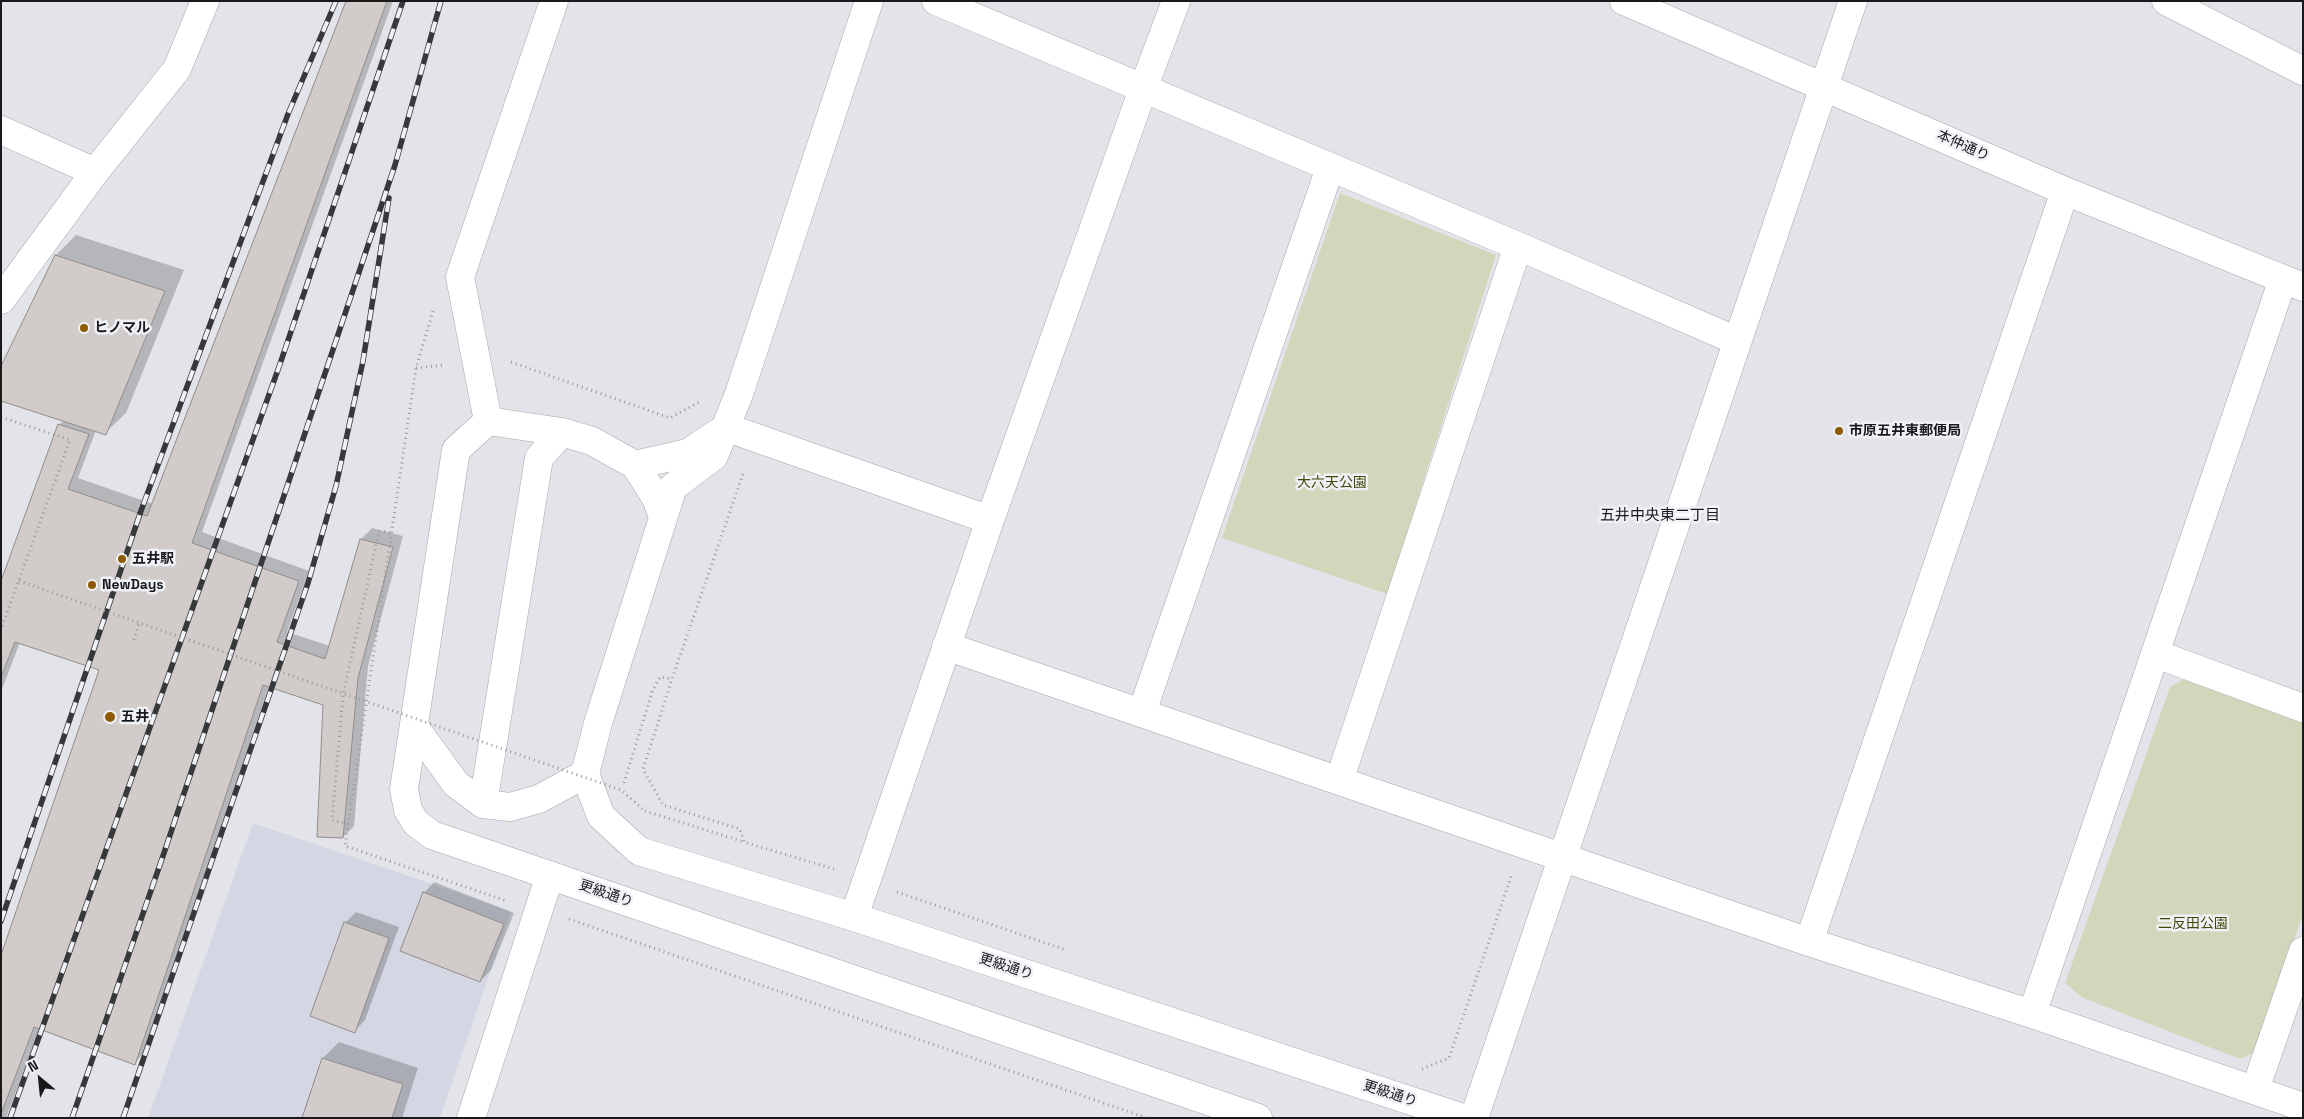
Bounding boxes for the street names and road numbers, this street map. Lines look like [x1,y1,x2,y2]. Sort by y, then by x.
street label: 本仲通り [1934,127,1992,165]
street label: 更級通り [577,877,635,911]
street label: 更級通り [977,950,1035,984]
street label: 更級通り [1361,1077,1419,1111]

